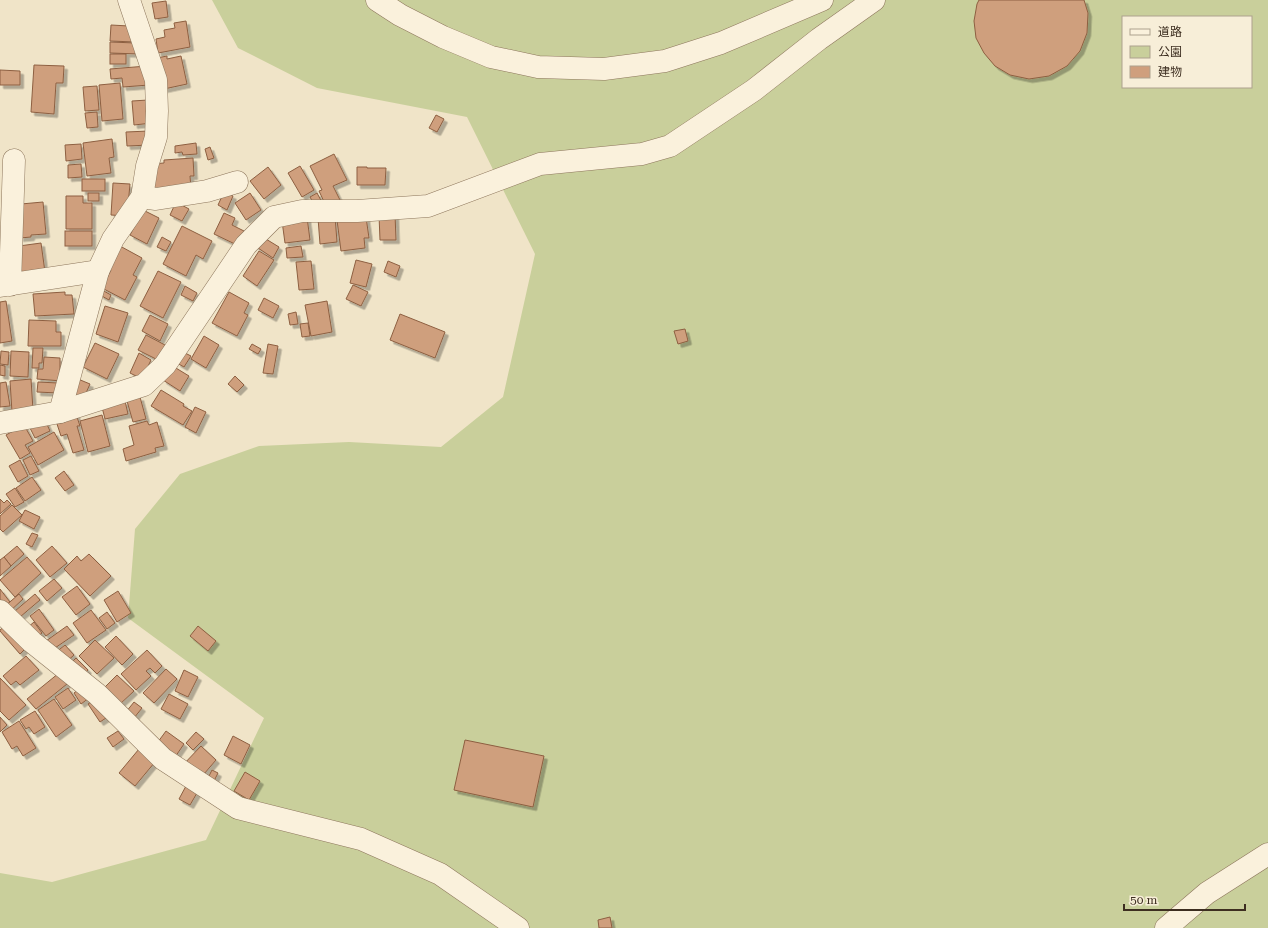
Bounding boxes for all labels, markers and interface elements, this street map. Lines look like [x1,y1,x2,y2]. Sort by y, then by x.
legend [1122,16,1252,88]
text: 道路 [1158,25,1182,39]
text: 公園 [1158,45,1182,59]
text: 建物 [1158,65,1182,79]
scale bar [1124,886,1245,912]
text: 50 m [1130,893,1157,907]

